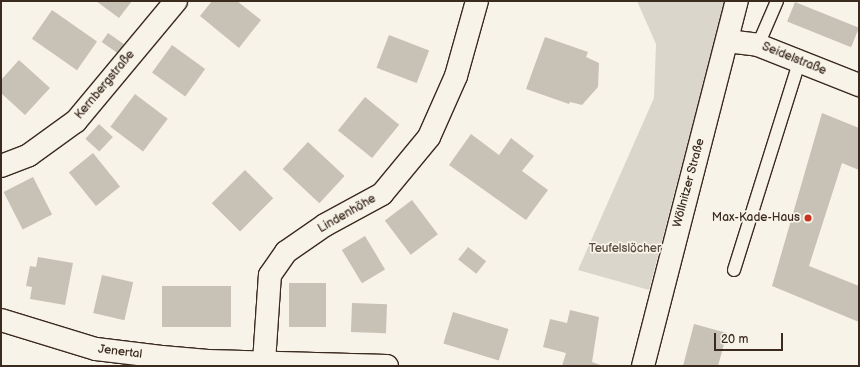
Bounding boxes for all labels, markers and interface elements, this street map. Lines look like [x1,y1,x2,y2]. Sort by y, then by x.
street label: Seidelstraße [760,40,828,78]
street label: Kernbergstraße [72,48,138,122]
street label: Wöllnitzer Straße [670,137,708,229]
street label: Lindenhöhe [316,192,378,236]
place label: Max-Kade-Haus [712,211,800,225]
marker: Max-Kade-Haus [803,213,813,223]
park label: Teufelslöcher [589,242,661,256]
scale bar [716,325,785,351]
text: 20 m [721,332,748,347]
street label: Jenertal [97,342,143,362]

